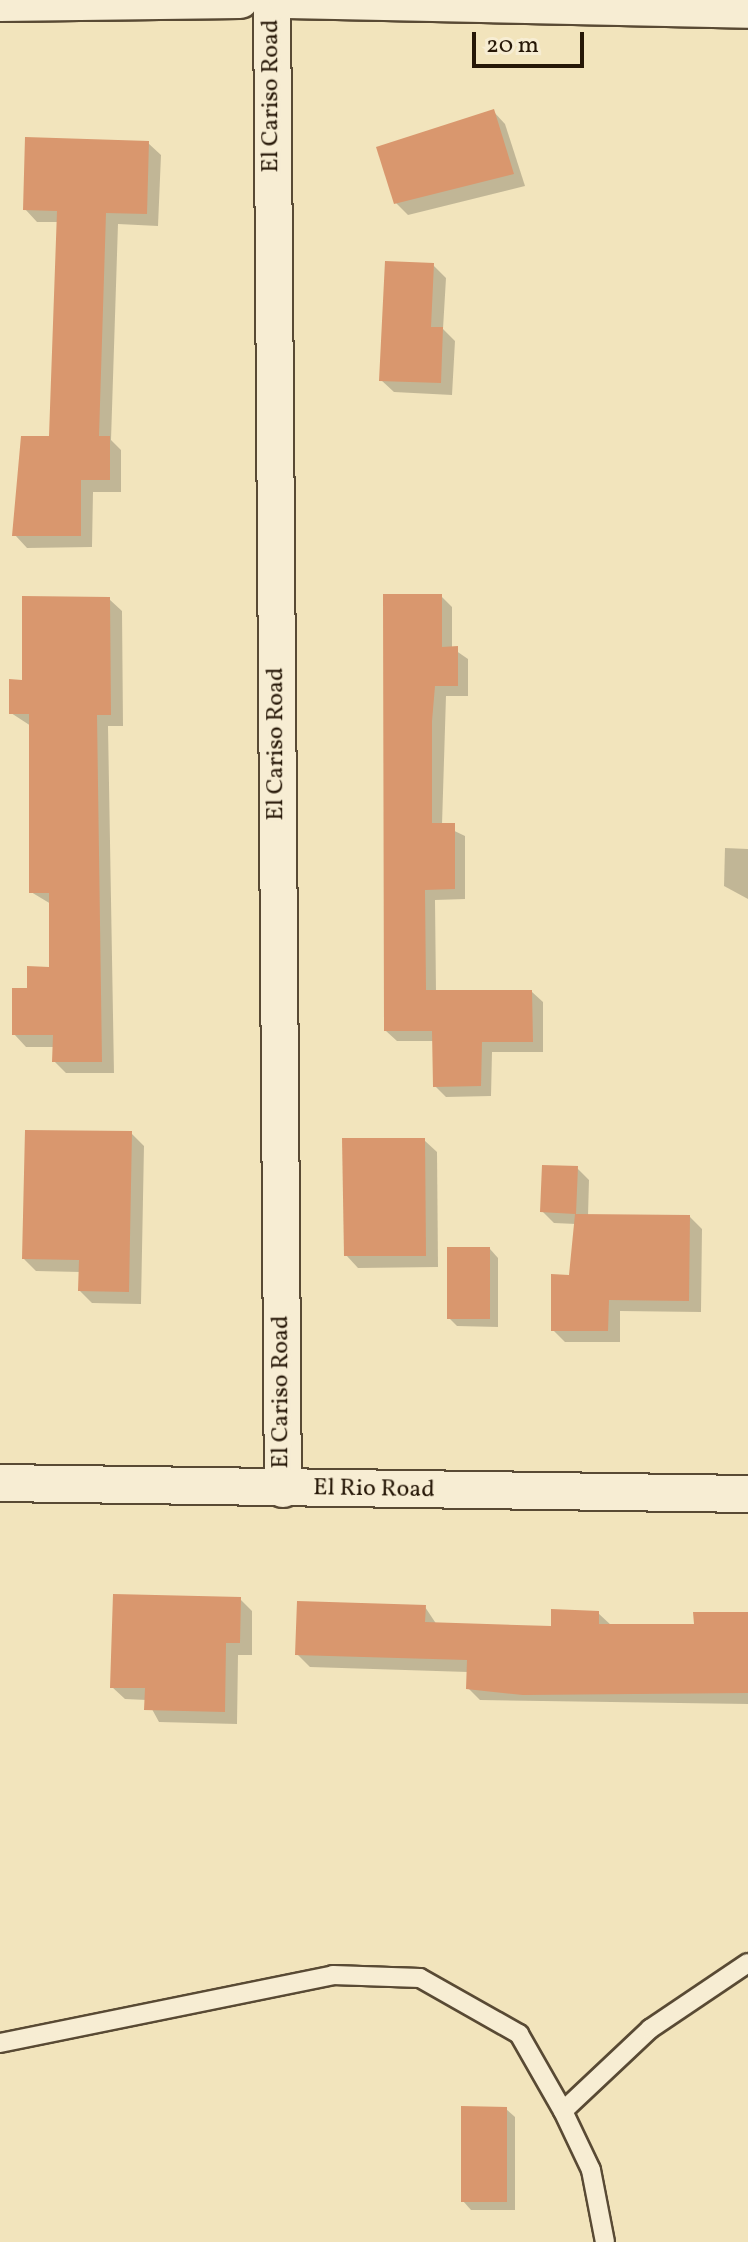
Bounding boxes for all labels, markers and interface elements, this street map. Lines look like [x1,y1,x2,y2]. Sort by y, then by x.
scale bar [476,16,588,66]
street label: El Cariso Road [258,19,286,173]
text: 20 m [486,29,539,63]
street label: El Cariso Road [263,667,291,821]
street label: El Cariso Road [268,1315,296,1469]
street label: El Rio Road [313,1475,435,1505]

